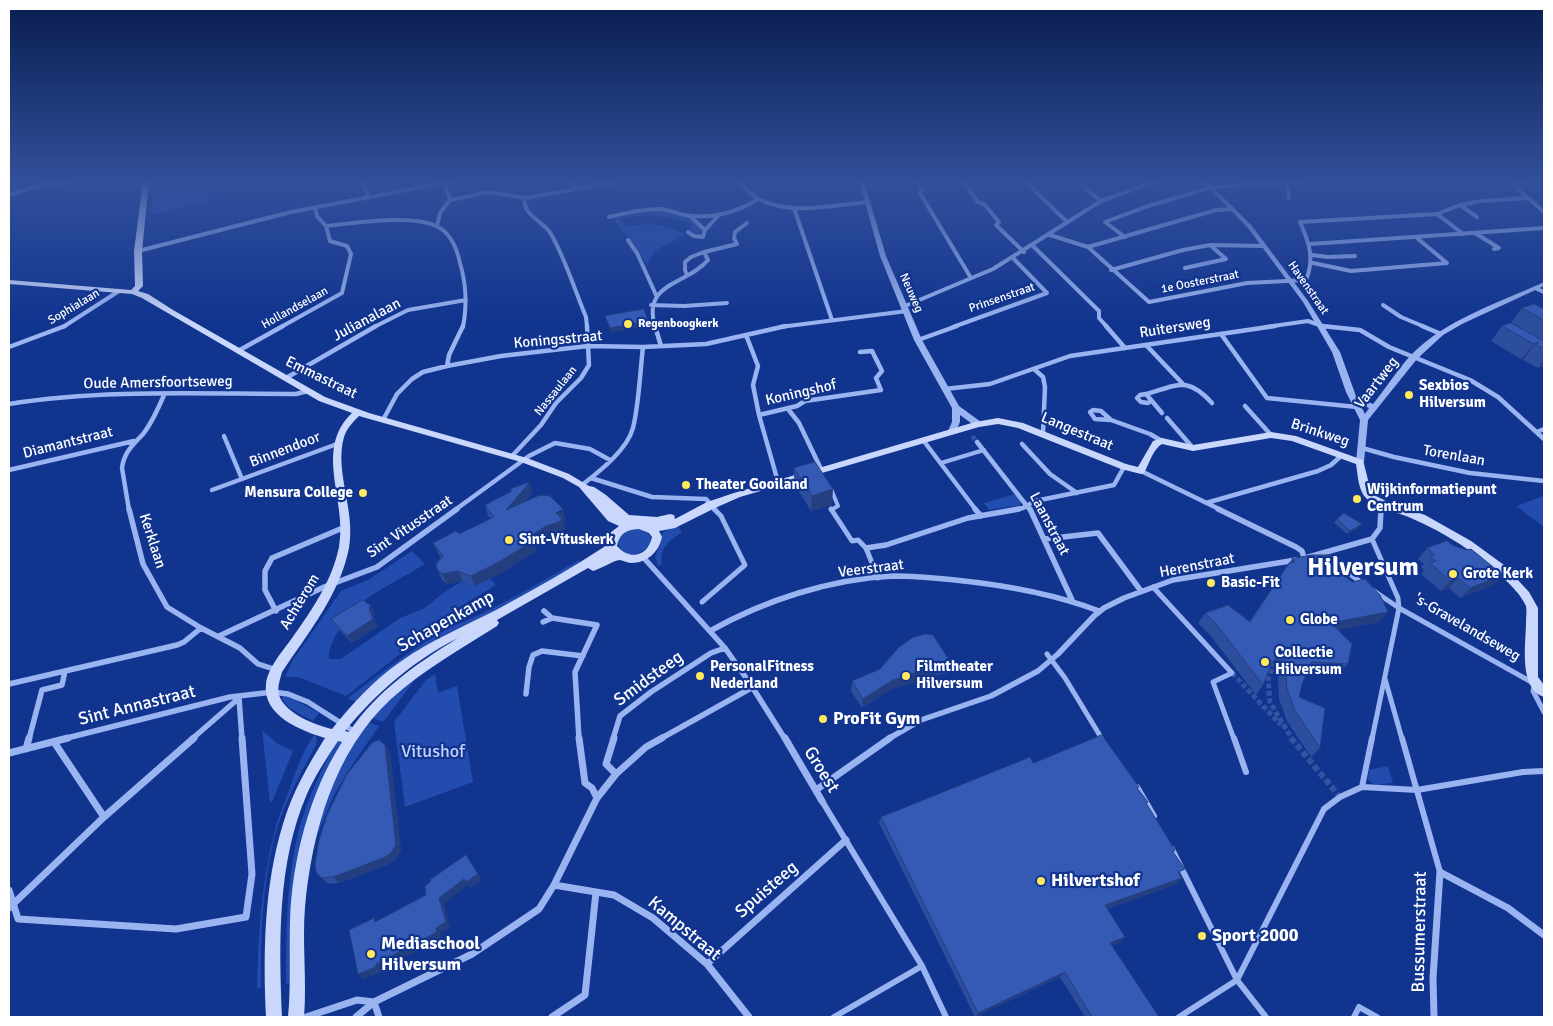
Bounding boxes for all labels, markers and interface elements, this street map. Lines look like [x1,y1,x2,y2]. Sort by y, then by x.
street label: Havenstraat [1284,259,1332,317]
street label: 1e Oosterstraat [1160,267,1240,297]
street label: Neuweg [896,271,926,315]
street label: Prinsenstraat [967,280,1037,316]
street label: Hollandselaan [259,284,331,332]
street label: Sophialaan [46,286,102,328]
street label: Julianalaan [330,295,404,345]
street label: Ruitersweg [1138,314,1212,342]
place label: Regenboogkerk [638,317,719,331]
marker: Regenboogkerk [622,318,634,330]
street label: Koningsstraat [513,327,603,353]
street label: Emmastraat [282,353,360,403]
street label: Vaartweg [1351,354,1403,412]
street label: Nassaulaan [532,363,580,419]
street label: Oude Amersfoortseweg [83,373,233,393]
street label: Koningshof [764,376,838,410]
place label: Sexbios Hilversum [1419,377,1486,412]
marker: Sexbios Hilversum [1403,389,1415,401]
street label: Langestraat [1038,409,1116,455]
street label: Brinkweg [1288,415,1352,451]
street label: Diamantstraat [21,423,115,463]
street label: Binnendoor [247,428,323,472]
street label: Torenlaan [1422,442,1486,470]
place label: Theater Gooiland [696,476,808,494]
marker: Theater Gooiland [680,479,692,491]
place label: Wijkinformatiepunt Centrum [1367,481,1497,516]
place label: Mensura College [244,484,353,502]
marker: Mensura College [357,487,369,499]
street label: Laanstraat [1025,489,1073,559]
street label: Sint Vitusstraat [364,492,456,562]
marker: Wijkinformatiepunt Centrum [1351,493,1363,505]
street label: Kerklaan [135,511,169,571]
place label: Sint-Vituskerk [519,531,614,549]
marker: Sint-Vituskerk [503,534,515,546]
street label: Herenstraat [1158,550,1236,582]
district label: Hilversum [1307,553,1419,583]
street label: Veerstraat [837,556,905,582]
place label: Grote Kerk [1463,565,1533,583]
marker: Grote Kerk [1447,568,1459,580]
street label: Achterom [276,571,324,633]
place label: Basic-Fit [1221,574,1280,592]
marker: Basic-Fit [1205,577,1217,589]
street label: Schapenkamp [394,586,498,658]
street label: 's-Gravelandseweg [1411,590,1523,666]
place label: Globe [1300,611,1338,629]
marker: Globe [1284,614,1296,626]
place label: Collectie Hilversum [1275,644,1342,679]
street label: Smidsteeg [610,647,688,711]
marker: Collectie Hilversum [1259,656,1271,668]
place label: PersonalFitness Nederland [710,658,814,693]
place label: Filmtheater Hilversum [916,658,993,693]
marker: PersonalFitness Nederland [694,670,706,682]
marker: Filmtheater Hilversum [900,670,912,682]
street label: Sint Annastraat [76,681,198,731]
place label: ProFit Gym [833,708,920,730]
marker: ProFit Gym [817,713,829,725]
park label: Vitushof [401,741,465,763]
street label: Groest [798,743,844,797]
street label: Spuisteeg [731,857,803,923]
place label: Hilvertshof [1051,870,1140,892]
street label: Bussumerstraat [1408,871,1432,993]
marker: Hilvertshof [1035,875,1047,887]
street label: Kampstraat [643,892,725,966]
place label: Sport 2000 [1212,925,1299,947]
marker: Sport 2000 [1196,930,1208,942]
place label: Mediaschool Hilversum [381,933,480,976]
marker: Mediaschool Hilversum [365,948,377,960]

